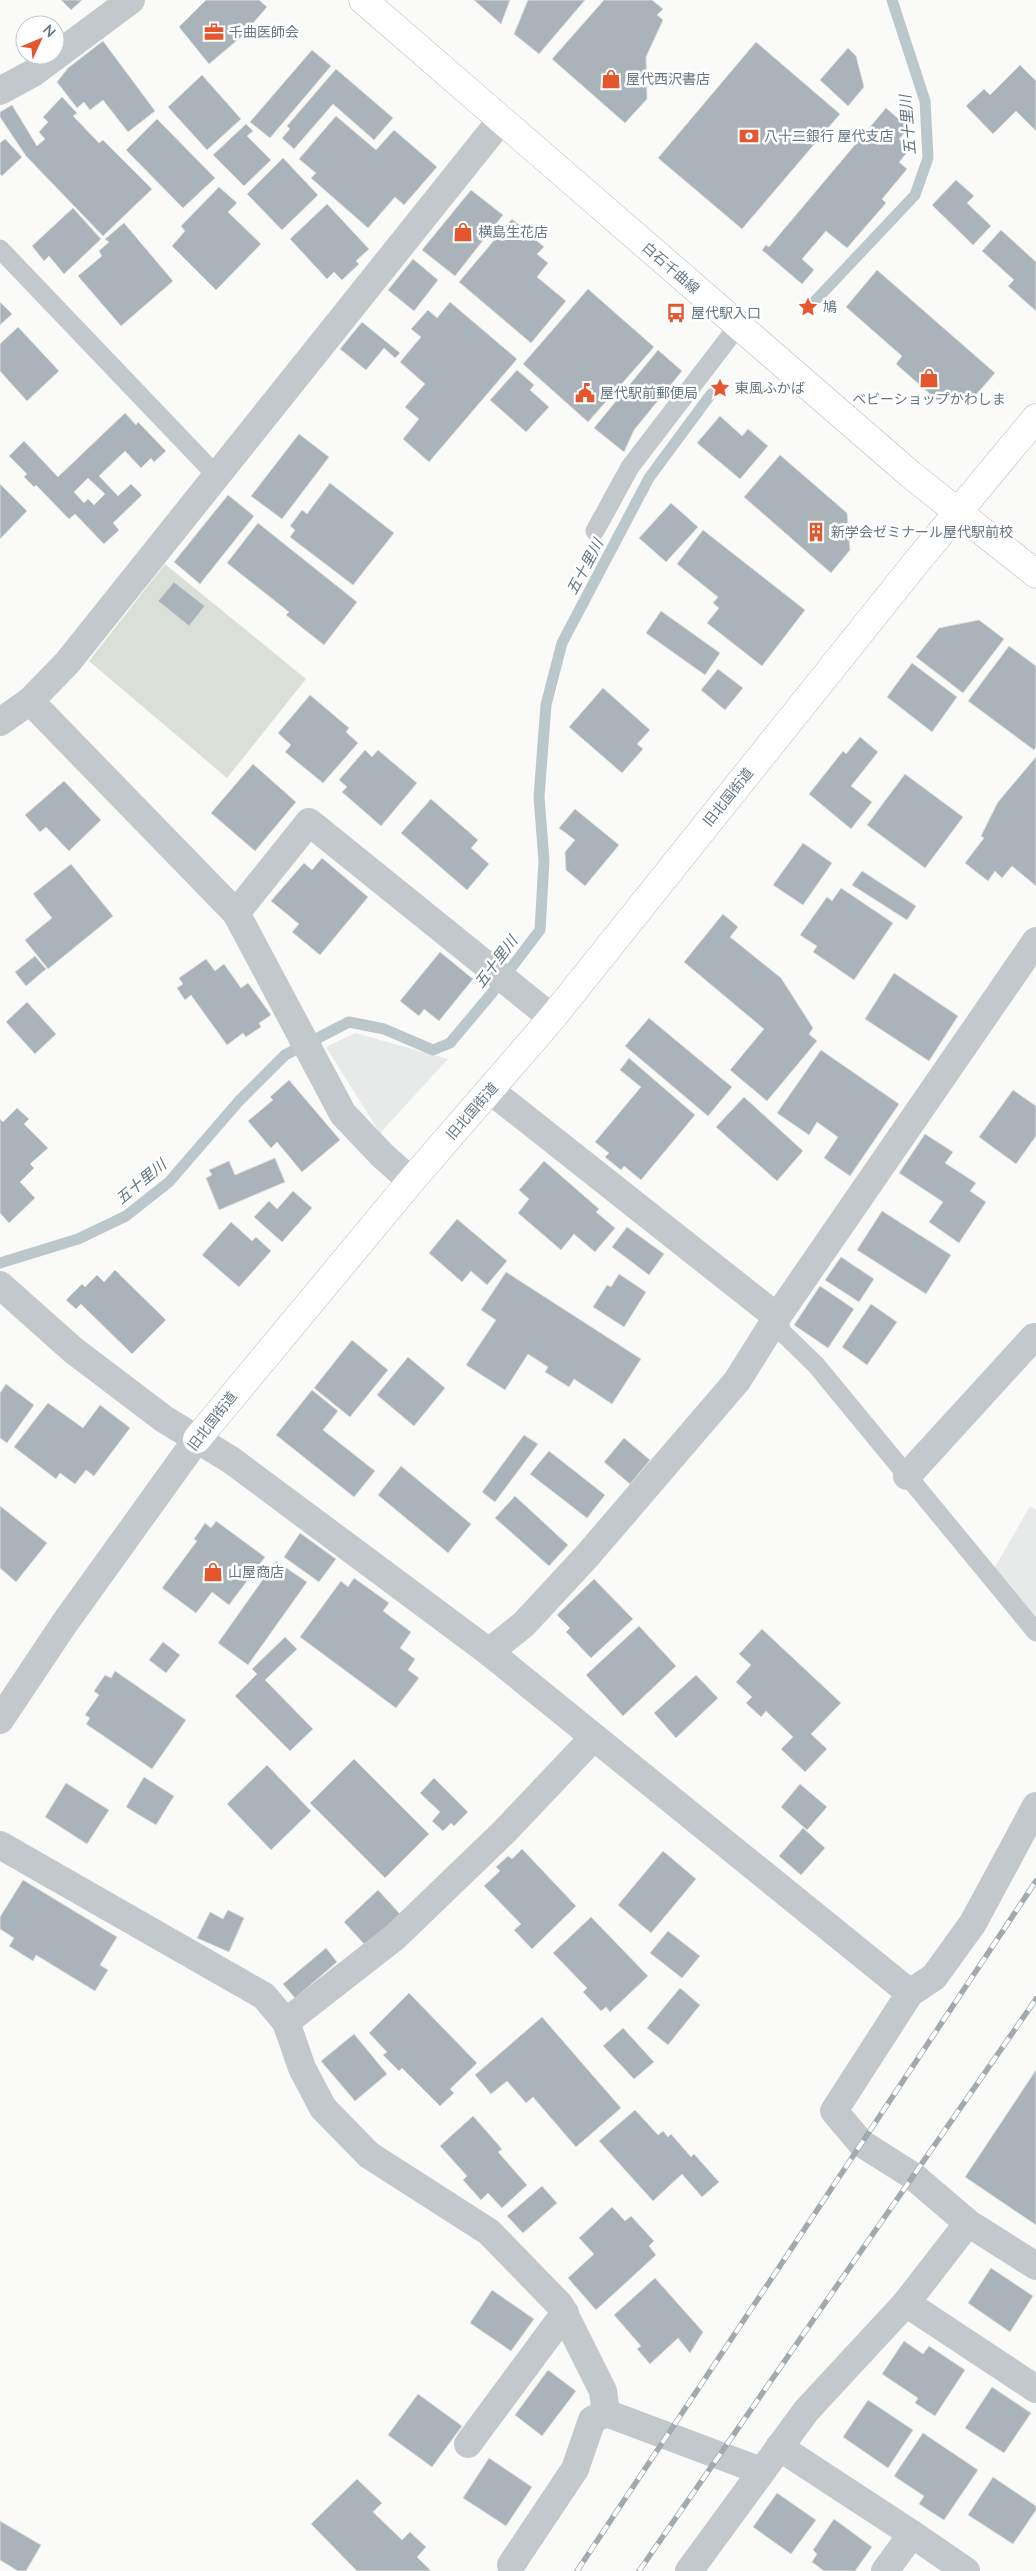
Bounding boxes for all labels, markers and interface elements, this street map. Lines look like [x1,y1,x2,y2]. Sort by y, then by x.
north arrow [15,15,65,65]
text: N [40,21,60,40]
office icon: 千曲医師会 [203,21,225,43]
place label: 千曲医師会 [229,23,299,40]
shop icon: 屋代西沢書店 [600,68,622,90]
place label: 屋代西沢書店 [626,70,710,87]
water label: 五十里川 [895,92,919,156]
bank icon: 八十二銀行 屋代支店 [738,125,760,147]
place label: 八十二銀行 屋代支店 [764,127,894,144]
shop icon: 横島生花店 [452,221,474,243]
place label: 横島生花店 [478,223,548,240]
street label: 白石千曲線 [639,238,703,297]
place icon: 鳩 [797,296,819,318]
place label: 鳩 [823,298,837,315]
bus stop icon: 屋代駅入口 [665,302,687,324]
place label: 屋代駅入口 [691,304,761,321]
shop icon: ベビーショップかわしま [918,367,940,389]
place icon: 東風ふかば [709,377,731,399]
place label: 東風ふかば [735,379,805,396]
public building icon: 屋代駅前郵便局 [574,382,596,404]
place label: 屋代駅前郵便局 [600,384,698,401]
place label: ベビーショップかわしま [852,390,1006,407]
building icon: 新学会ゼミナール屋代駅前校 [805,521,827,543]
place label: 新学会ゼミナール屋代駅前校 [831,523,1013,540]
water label: 五十里川 [562,534,607,597]
street label: 旧北国街道 [699,764,756,829]
water label: 五十里川 [470,930,522,991]
street label: 旧北国街道 [442,1079,501,1143]
water label: 五十里川 [112,1154,171,1207]
street label: 旧北国街道 [183,1388,240,1454]
shop icon: 山屋商店 [202,1561,224,1583]
place label: 山屋商店 [228,1563,284,1580]

